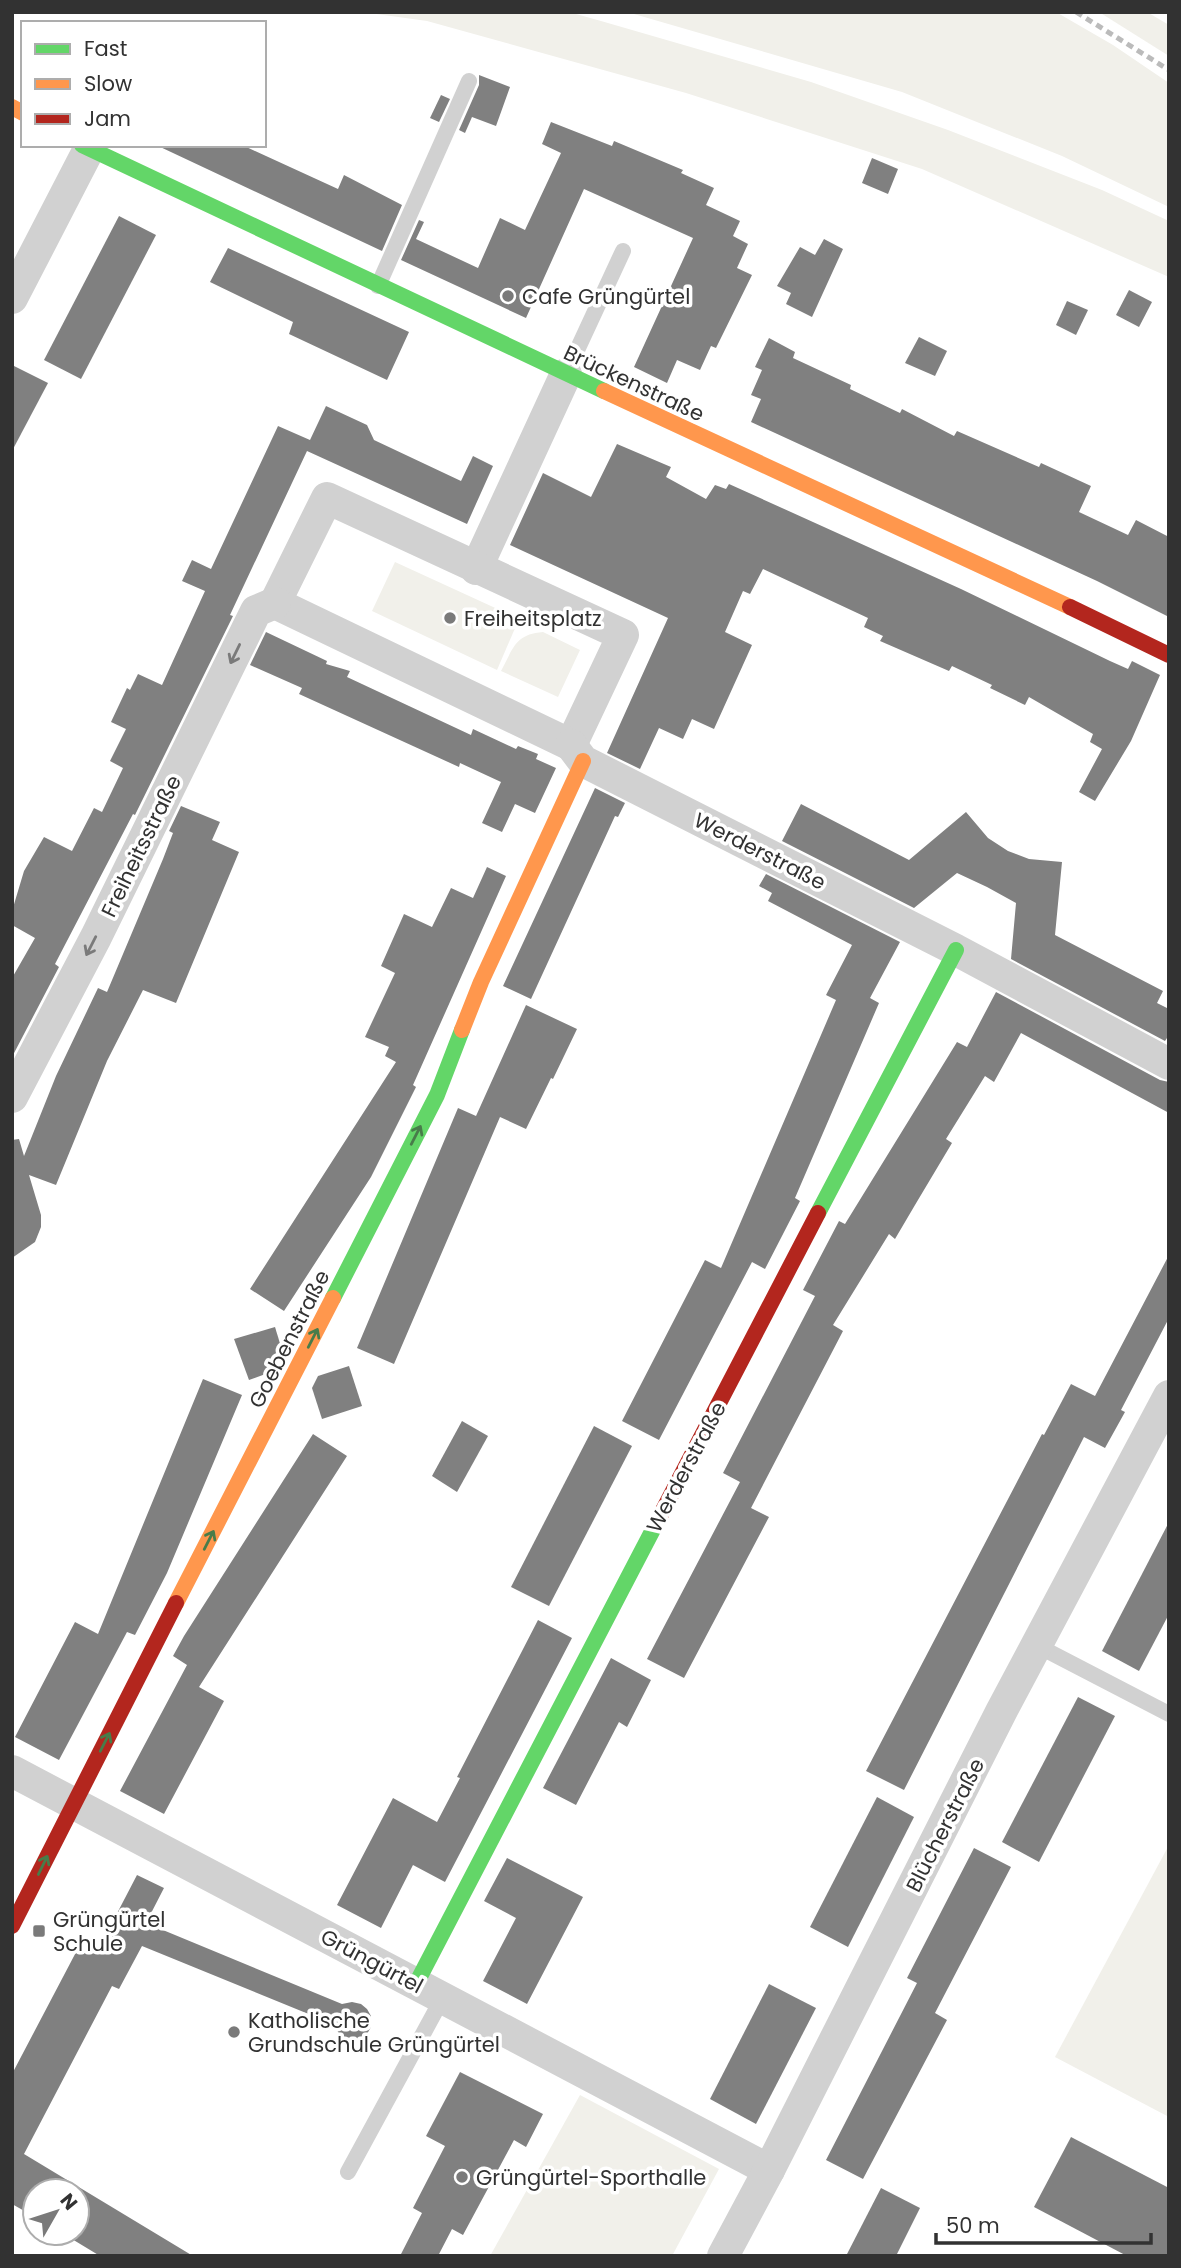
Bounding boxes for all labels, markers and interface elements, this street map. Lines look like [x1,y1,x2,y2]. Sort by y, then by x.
legend [21,21,266,147]
text: Fast [84,34,127,63]
text: Slow [84,69,132,98]
text: Jam [84,104,131,133]
place label: Cafe Grüngürtel [522,282,690,311]
marker: Cafe Grüngürtel [500,288,516,304]
street label: Brückenstraße [559,338,709,428]
place label: Freiheitsplatz [464,604,602,633]
marker: Freiheitsplatz [442,610,458,626]
one-way arrow [228,643,242,664]
street label: Freiheitsstraße [94,770,188,922]
street label: Werderstraße [689,805,831,897]
one-way arrow [84,935,98,956]
one-way arrow [410,1125,424,1146]
street label: Goebenstraße [242,1265,336,1413]
one-way arrow [307,1328,321,1349]
street label: Werderstraße [639,1396,733,1538]
one-way arrow [203,1530,217,1551]
one-way arrow [98,1732,112,1753]
street label: Blücherstraße [899,1753,991,1897]
one-way arrow [36,1855,50,1876]
place label: Grüngürtel Schule [53,1905,165,1958]
street label: Grüngürtel [316,1922,428,2000]
marker: Grüngürtel Schule [31,1923,47,1939]
place label: Katholische Grundschule Grüngürtel [248,2006,500,2059]
marker: Katholische Grundschule Grüngürtel [226,2024,242,2040]
place label: Grüngürtel-Sporthalle [476,2163,706,2192]
marker: Grüngürtel-Sporthalle [454,2169,470,2185]
north arrow [21,2177,91,2247]
text: N [54,2188,84,2216]
scale bar [936,2202,1151,2246]
text: 50 m [946,2211,1000,2240]

